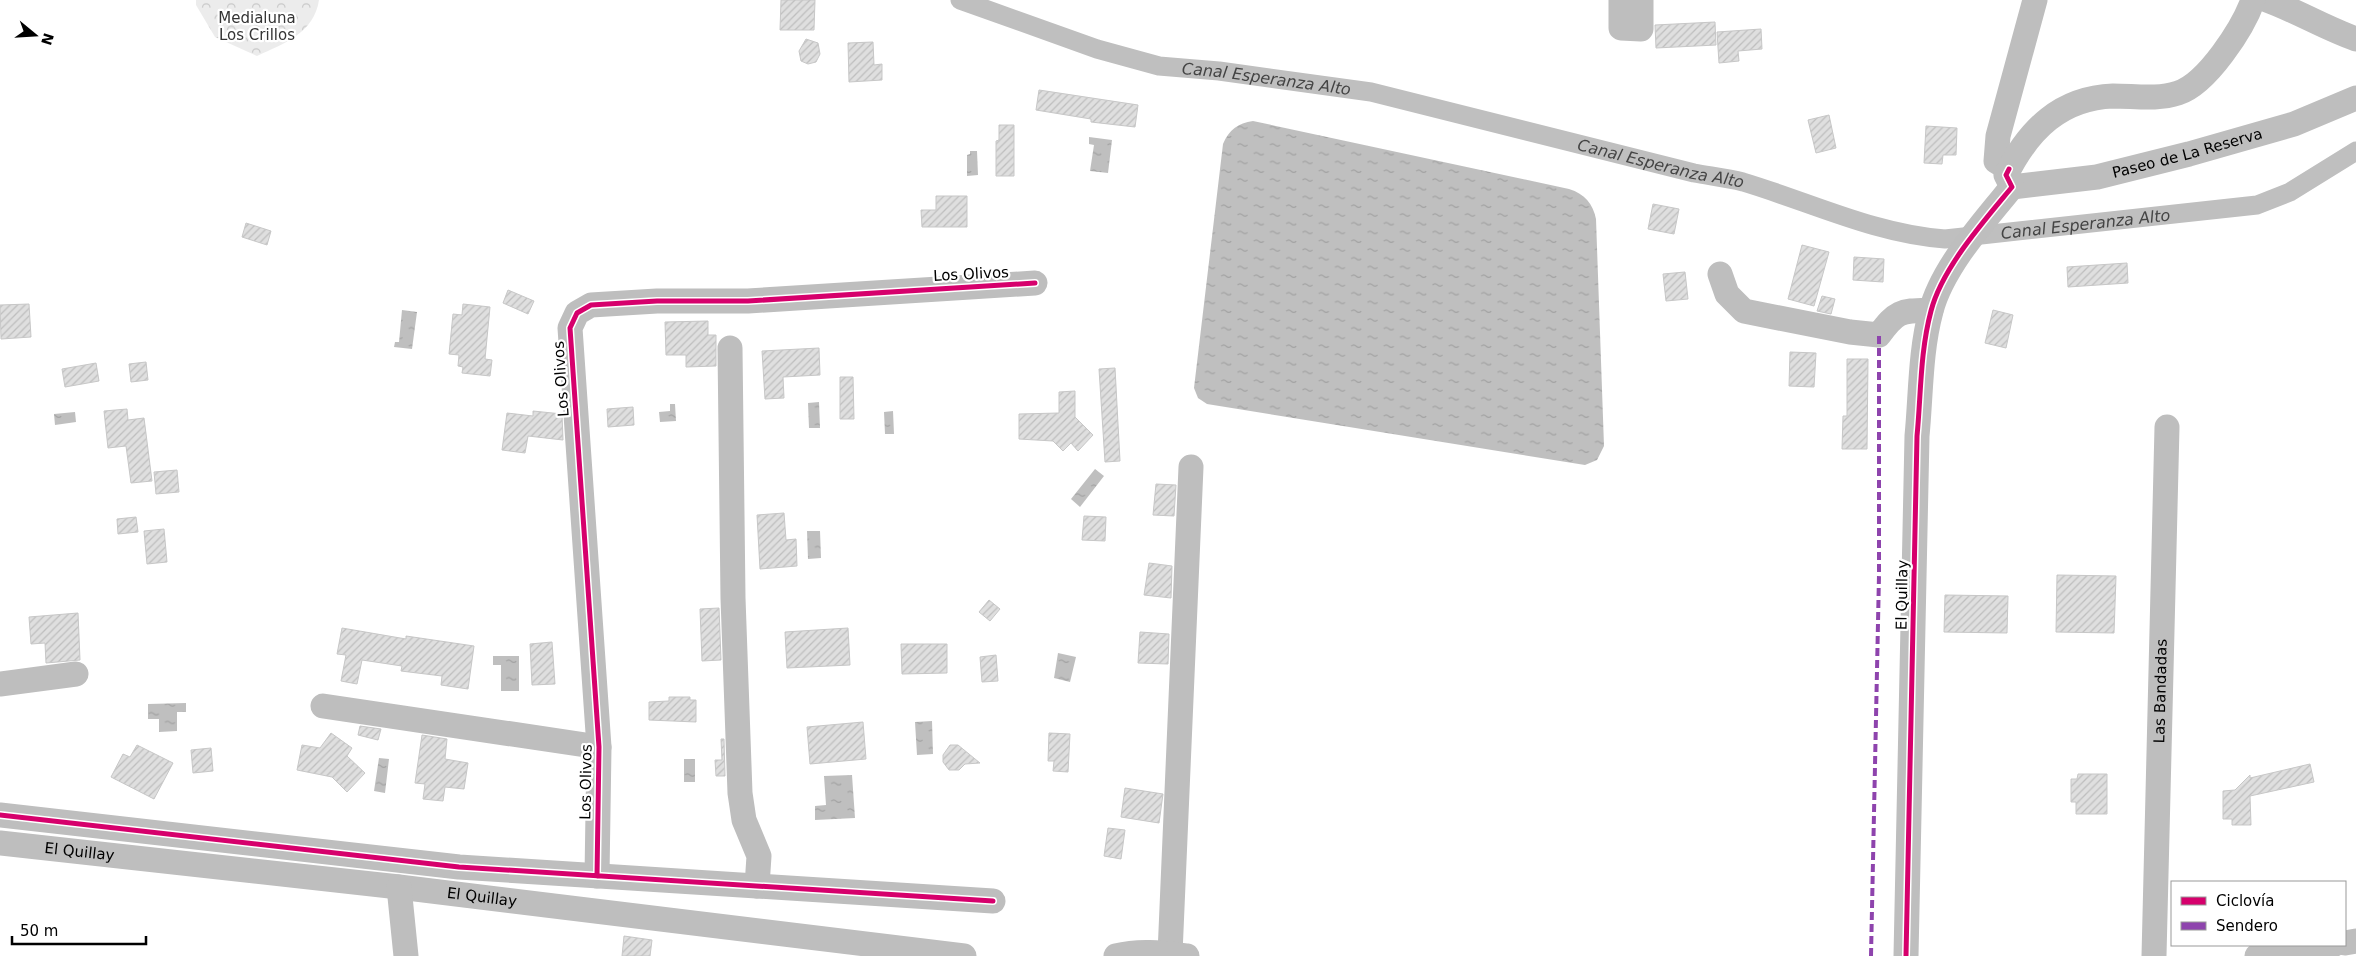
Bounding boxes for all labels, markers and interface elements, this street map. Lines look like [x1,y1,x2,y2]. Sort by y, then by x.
park label: Medialuna Los Crillos [218,9,296,44]
north arrow [10,10,60,60]
text: N [38,31,57,47]
water label: Canal Esperanza Alto [1181,59,1352,99]
street label: Paseo de La Reserva [2110,124,2265,182]
water label: Canal Esperanza Alto [1576,135,1746,192]
water label: Canal Esperanza Alto [2000,206,2171,243]
street label: Los Olivos [933,263,1010,285]
street label: Los Olivos [549,340,573,417]
street label: El Quillay [1892,560,1912,630]
street label: Las Bandadas [2150,638,2171,744]
street label: Los Olivos [576,744,596,820]
street label: El Quillay [44,839,116,865]
legend [2171,881,2346,946]
street label: El Quillay [446,884,518,910]
text: Ciclovía [2216,892,2274,910]
scale bar [12,914,146,946]
text: Sendero [2216,917,2278,935]
text: 50 m [20,922,58,940]

